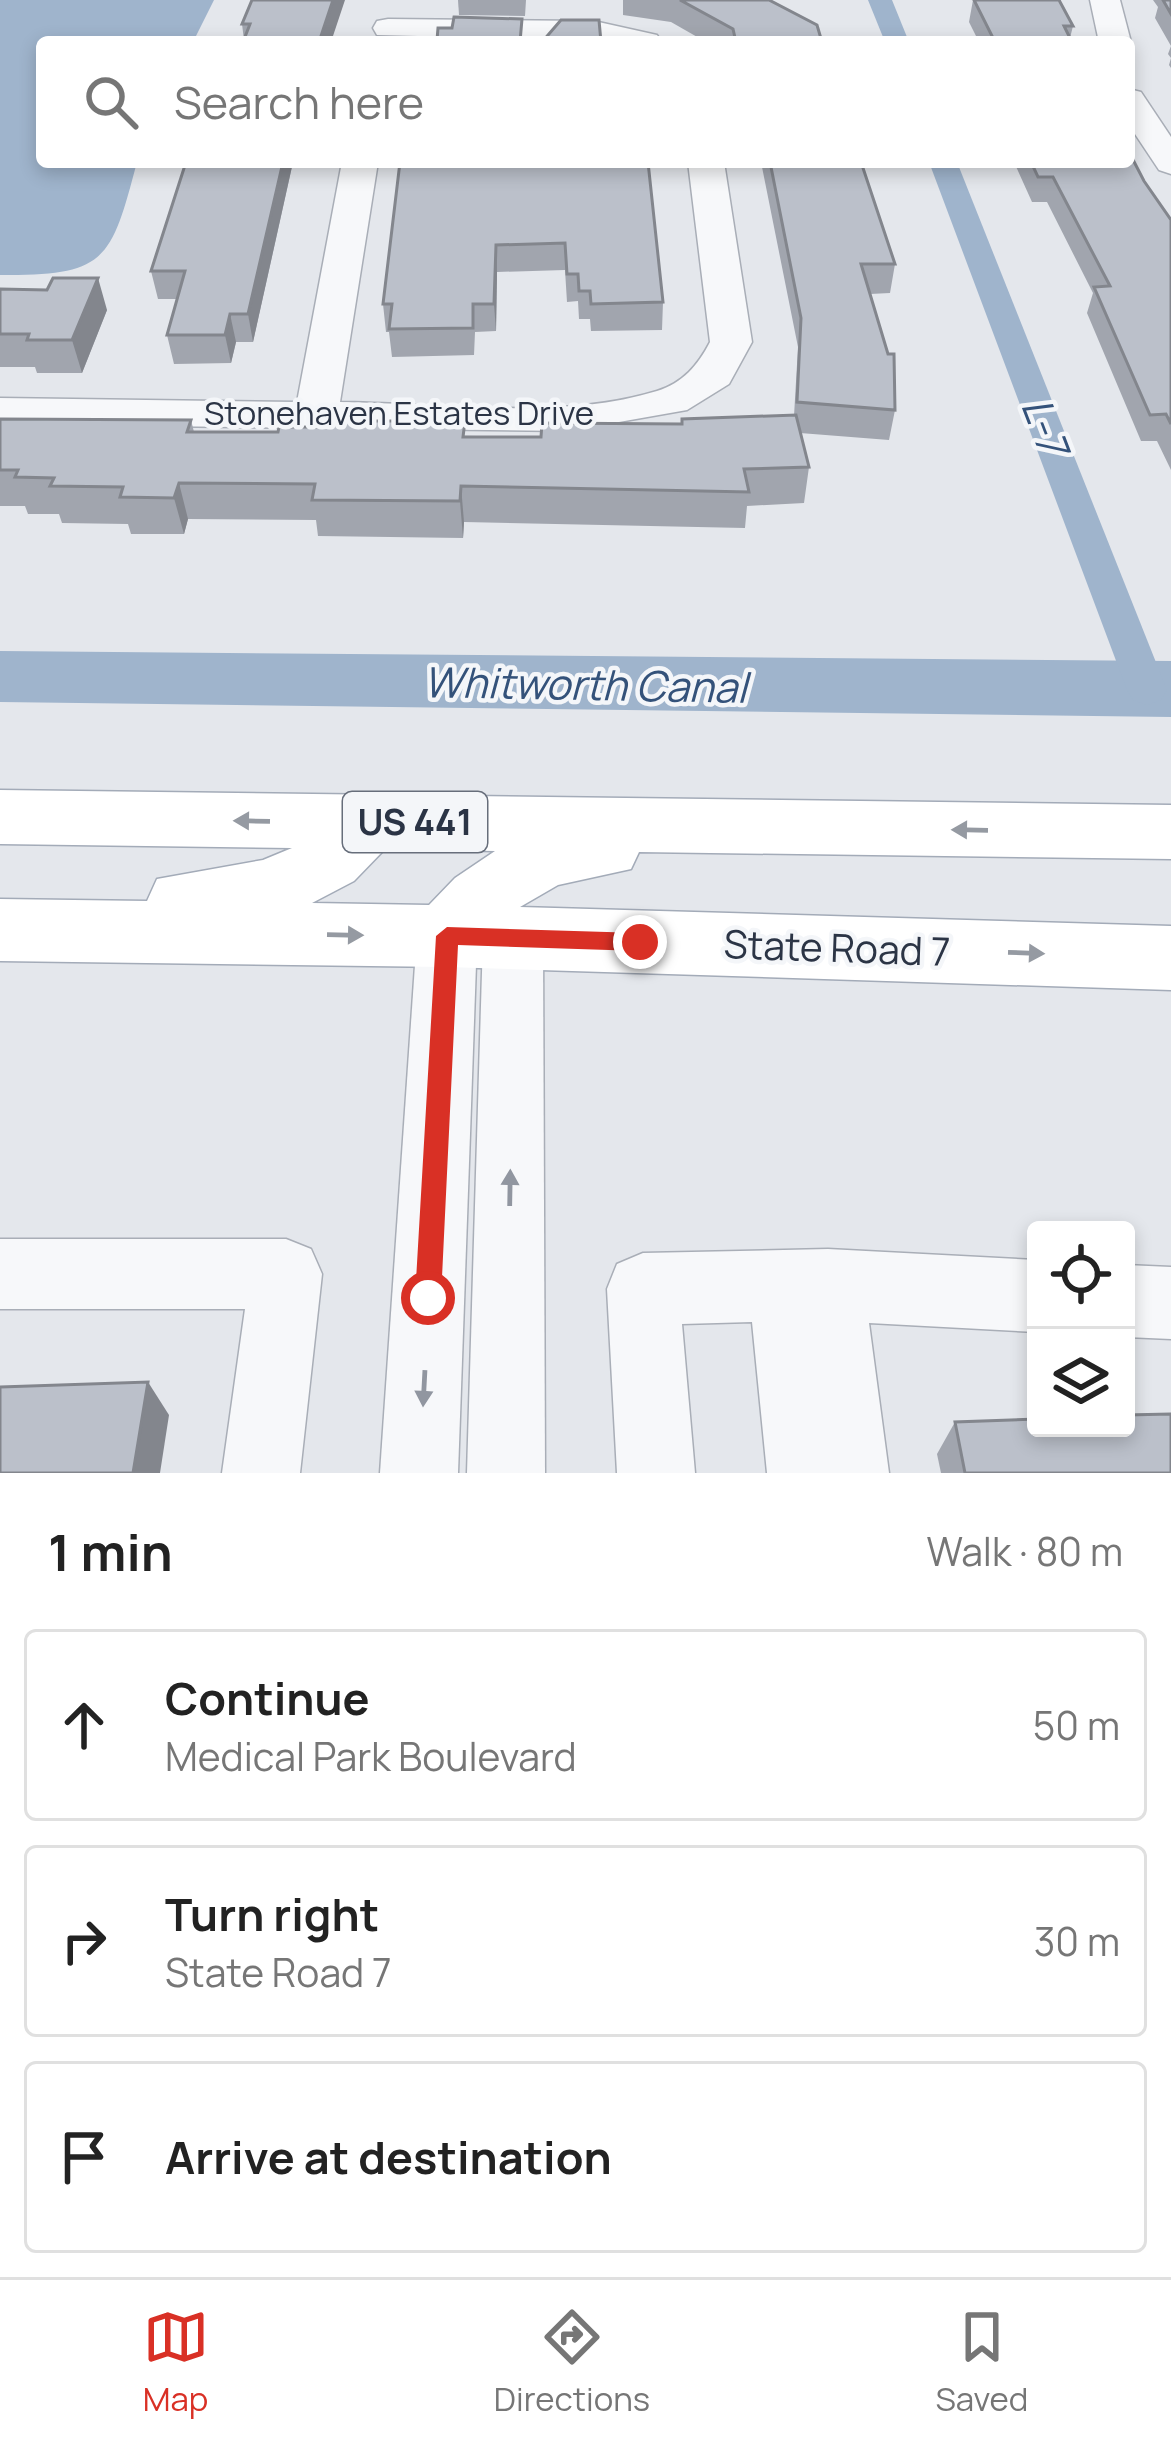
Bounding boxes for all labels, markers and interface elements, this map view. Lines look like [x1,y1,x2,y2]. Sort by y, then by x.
search box [36,36,1135,168]
icon: search [78,69,144,135]
text: Search here [174,71,424,133]
water label: L-7 [1009,389,1085,468]
street label: Stonehaven Estates Drive [204,390,594,435]
water label: Whitworth Canal [423,652,753,716]
road number: US 441 [343,792,487,852]
one-way arrow [232,811,270,830]
one-way arrow [950,820,988,840]
route end [613,915,667,969]
street label: State Road 7 [723,916,951,978]
one-way arrow [327,925,365,944]
one-way arrow [1008,944,1046,963]
one-way arrow [500,1168,519,1206]
map controls [1027,1221,1135,1437]
button: locate [1027,1221,1135,1329]
route start [401,1271,455,1325]
button: layers [1027,1329,1135,1437]
one-way arrow [414,1370,433,1408]
text: 1 min [48,1517,173,1586]
text: Walk · 80 m [926,1524,1123,1578]
text: Continue [165,1667,370,1729]
icon: ahead [51,1692,117,1758]
text: 50 m [1033,1698,1120,1752]
text: Medical Park Boulevard [165,1729,577,1783]
text: Turn right [165,1883,379,1945]
icon: right [51,1908,117,1974]
text: 30 m [1034,1914,1120,1968]
text: State Road 7 [165,1945,392,1999]
icon: arrive [51,2124,117,2190]
text: Arrive at destination [165,2126,612,2188]
tab: Map [143,2304,209,2421]
tab: Directions [494,2304,650,2421]
tab: Saved [935,2304,1028,2421]

